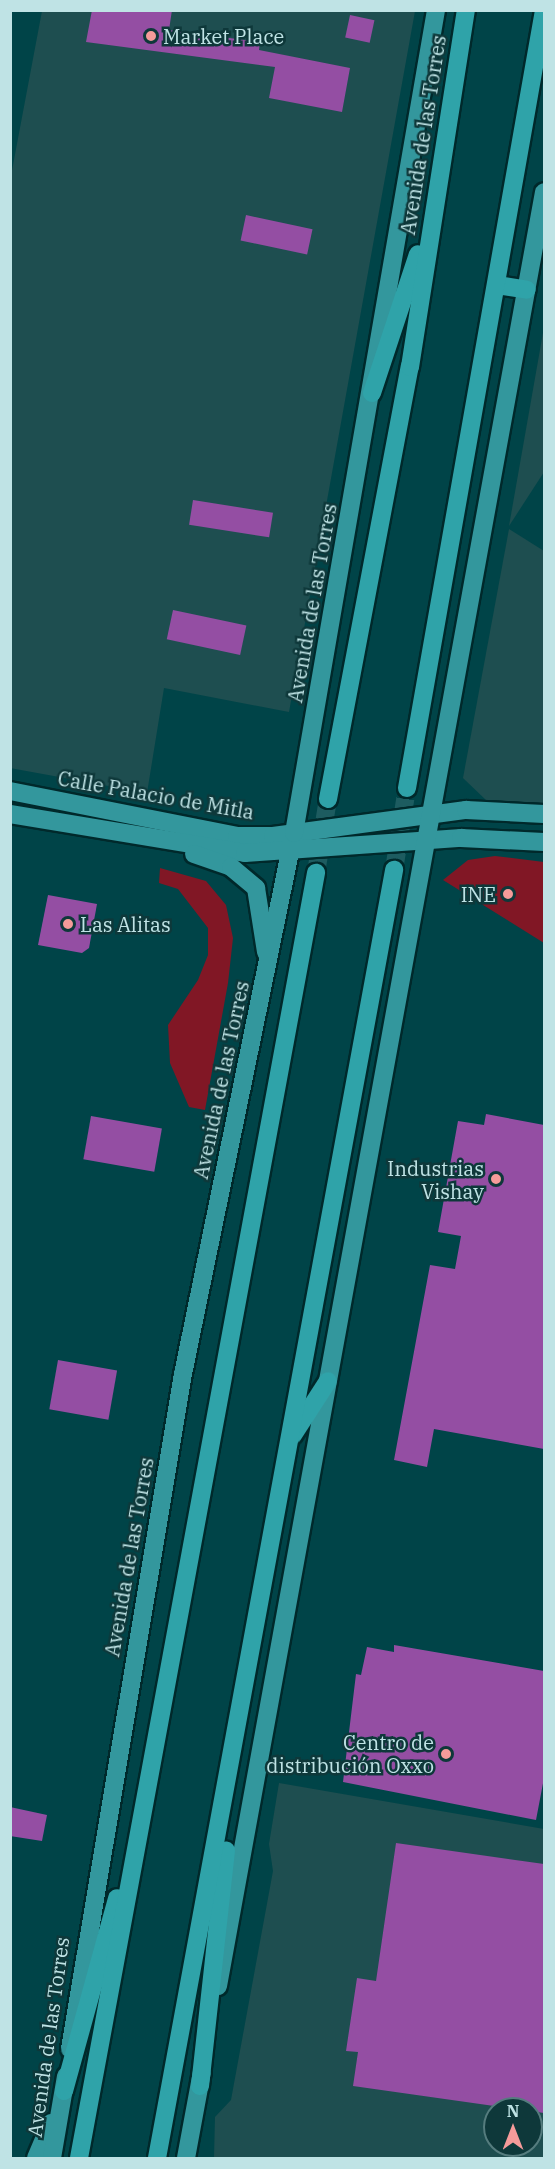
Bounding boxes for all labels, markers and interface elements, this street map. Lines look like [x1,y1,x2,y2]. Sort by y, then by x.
place label: Market Place [163,24,284,48]
marker: Market Place [144,29,158,43]
street label: Avenida de las Torres [395,34,451,236]
street label: Avenida de las Torres [283,502,341,704]
street label: Calle Palacio de Mitla [56,766,256,824]
place label: INE [461,882,496,906]
marker: INE [501,887,515,901]
place label: Las Alitas [80,912,171,936]
marker: Las Alitas [61,917,75,931]
street label: Avenida de las Torres [188,979,254,1181]
place label: Industrias Vishay [387,1156,484,1203]
marker: Industrias Vishay [489,1172,503,1186]
street label: Avenida de las Torres [100,1456,158,1658]
place label: Centro de distribución Oxxo [266,1730,434,1777]
marker: Centro de distribución Oxxo [439,1747,453,1761]
street label: Avenida de las Torres [22,1935,74,2139]
north arrow [483,2097,543,2157]
text: N [507,2101,519,2121]

